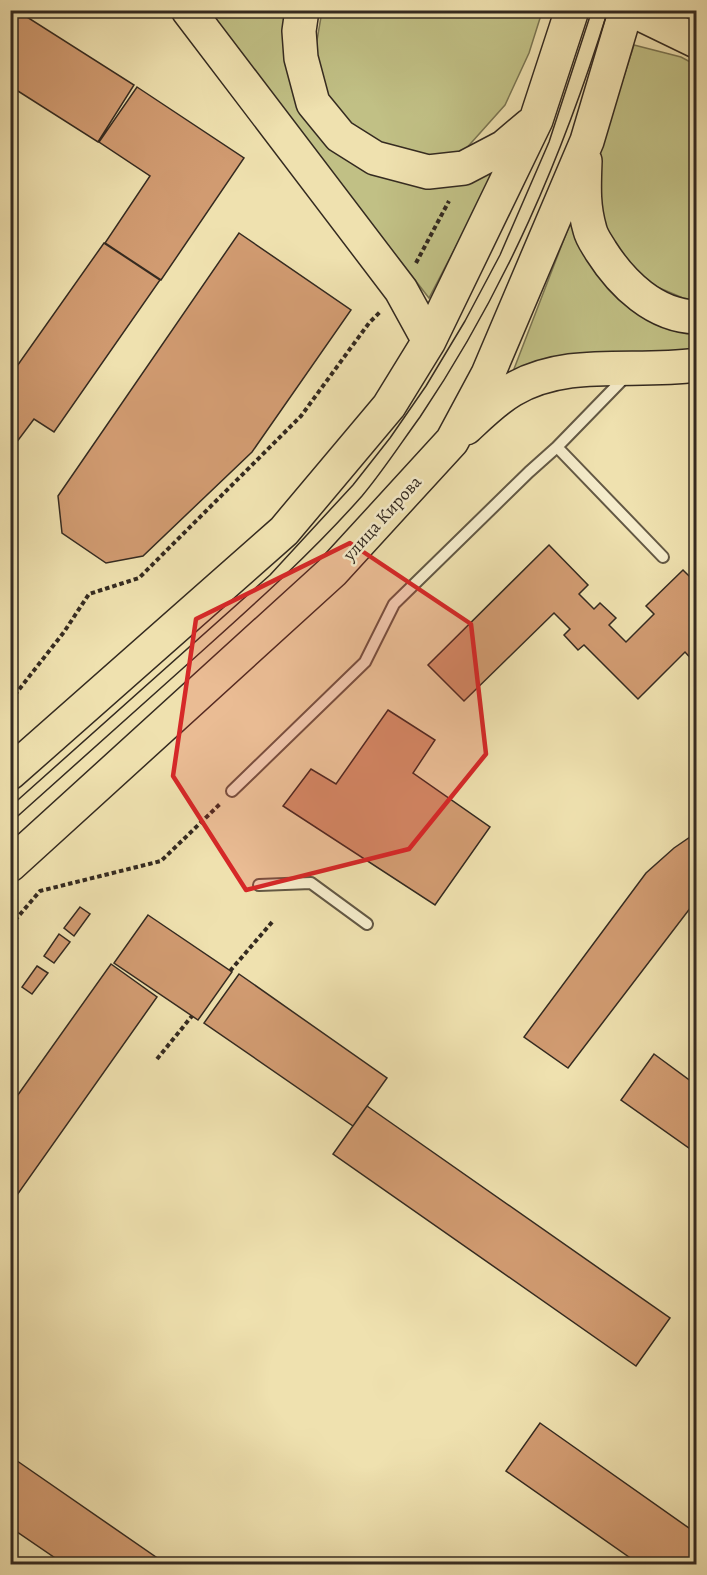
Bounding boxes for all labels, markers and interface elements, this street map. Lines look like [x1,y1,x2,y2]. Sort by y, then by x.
street label: улица Кирова [337,470,427,567]

